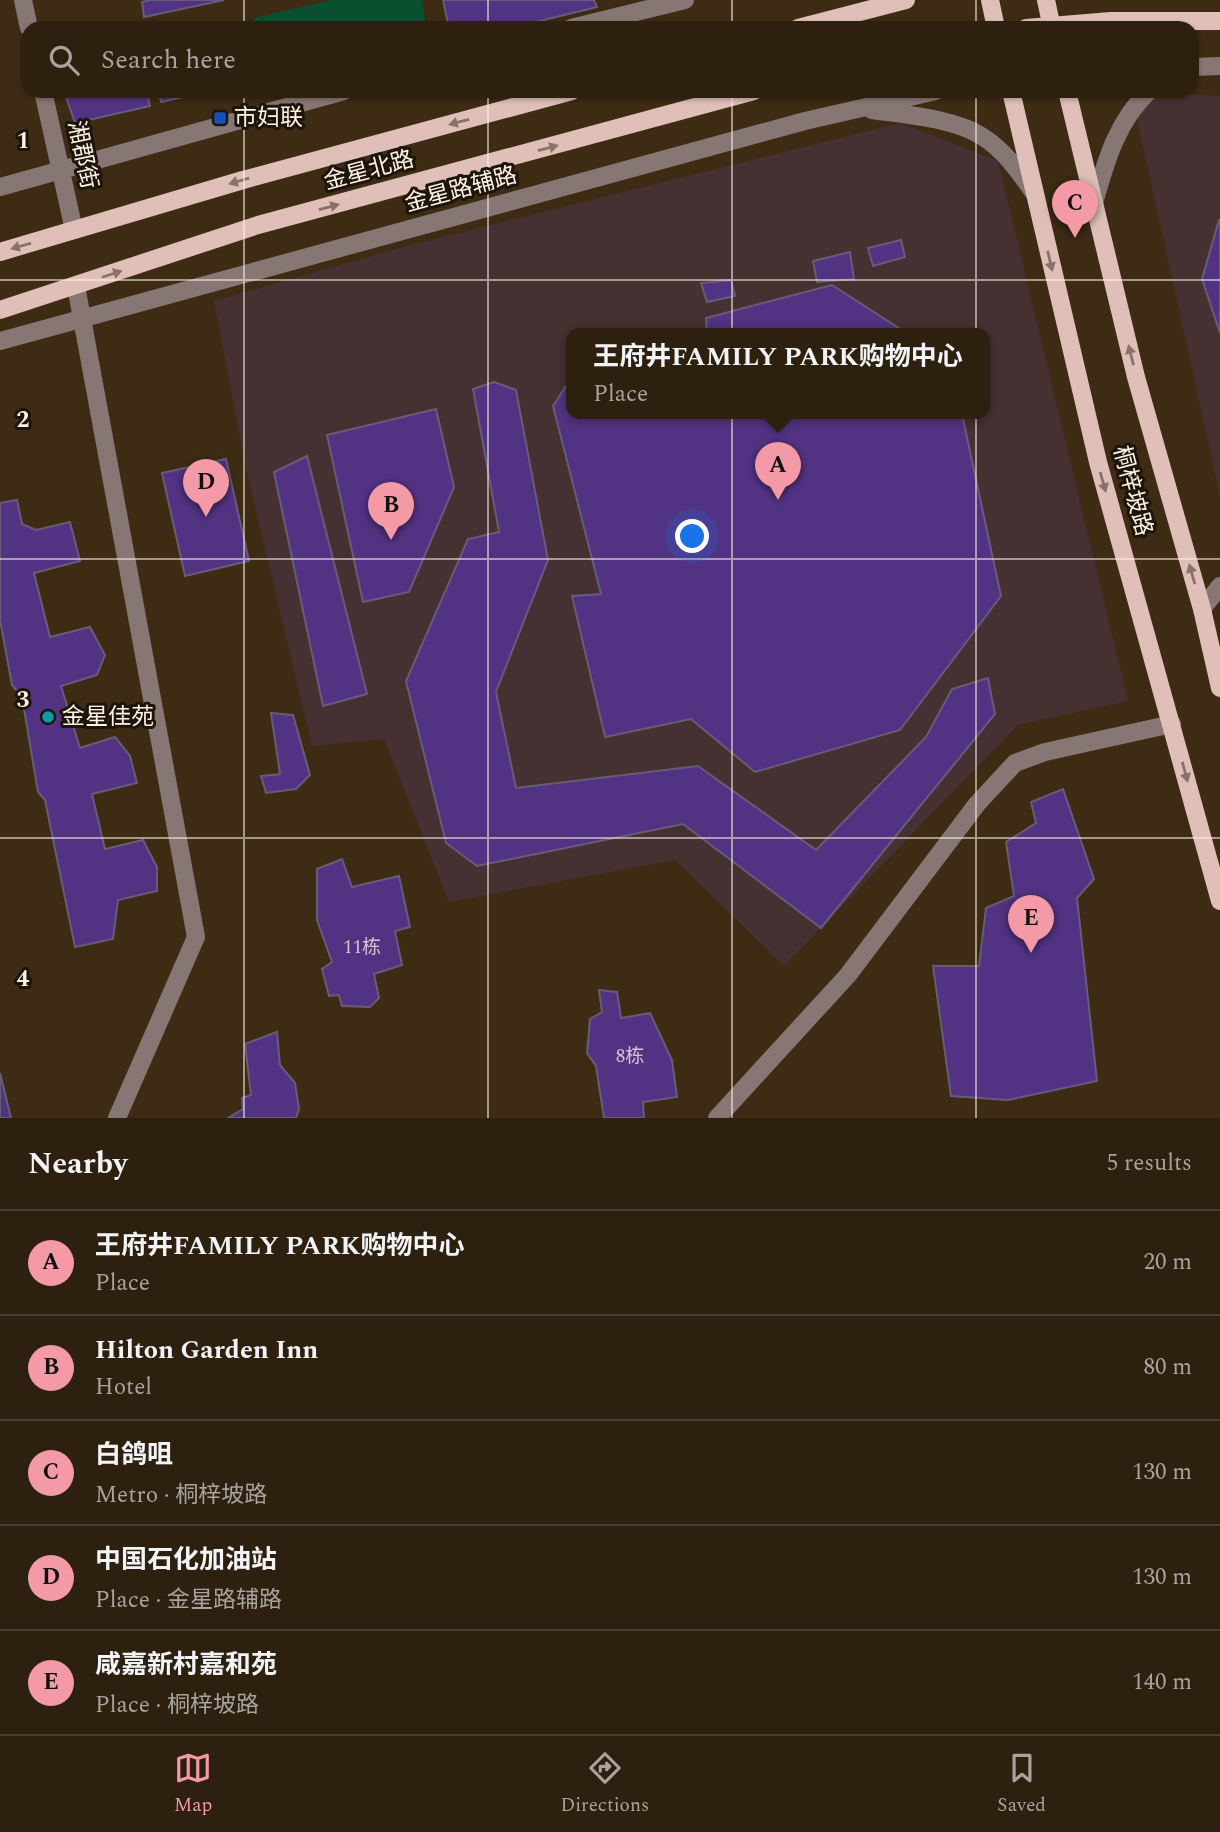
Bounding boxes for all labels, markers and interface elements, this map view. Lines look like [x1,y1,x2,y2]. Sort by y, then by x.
search box [21,21,1199,98]
text: Search here [101,40,236,80]
icon: search [45,41,83,79]
place label: 市妇联 [234,101,303,136]
marker: 市妇联 [212,110,228,126]
one-way arrow [448,117,470,128]
street label: 湘郡街 [58,118,106,192]
text: 1 [17,124,29,159]
street label: 金星北路 [320,142,418,200]
one-way arrow [538,142,560,153]
street label: 金星路辅路 [401,158,521,222]
one-way arrow [228,177,249,187]
pin: C [1052,180,1098,238]
one-way arrow [319,201,340,211]
one-way arrow [10,241,31,251]
one-way arrow [1045,250,1056,272]
one-way arrow [101,268,122,279]
popup [566,328,990,419]
text: 王府井FAMILY PARK购物中心 [593,337,963,377]
one-way arrow [1125,344,1136,366]
text: Place [593,377,648,412]
text: 2 [17,403,30,438]
pin: A [755,442,801,500]
street label: 桐梓坡路 [1103,442,1161,540]
pin: D [183,459,229,517]
one-way arrow [1099,472,1109,493]
pin: B [368,482,414,540]
your location [675,519,709,553]
one-way arrow [1187,563,1197,584]
text: 3 [17,683,30,718]
place label: 金星佳苑 [62,700,154,735]
marker: 金星佳苑 [40,709,56,725]
one-way arrow [1180,761,1191,783]
pin: E [1008,895,1054,953]
house number: 11栋 [343,933,381,962]
text: 4 [17,962,30,997]
house number: 8栋 [616,1042,644,1071]
text: Nearby [28,1141,127,1187]
text: 5 results [1107,1146,1192,1181]
text: 王府井FAMILY PARK购物中心 [95,1226,464,1266]
text: A [42,1245,60,1280]
text: 20 m [1143,1245,1192,1280]
text: Place [95,1266,150,1301]
text: Hilton Garden Inn [95,1330,318,1370]
text: B [43,1350,59,1385]
text: 80 m [1143,1350,1192,1385]
text: Hotel [95,1370,152,1405]
text: 白鸽咀 [95,1435,173,1475]
text: C [43,1455,59,1490]
text: 130 m [1132,1455,1192,1490]
text: Metro · 桐梓坡路 [95,1478,267,1513]
text: 中国石化加油站 [95,1540,277,1580]
text: D [42,1560,60,1595]
text: 130 m [1132,1560,1192,1595]
text: Place · 金星路辅路 [95,1583,282,1618]
text: 咸嘉新村嘉和苑 [95,1645,277,1685]
text: E [43,1665,59,1700]
text: 140 m [1132,1665,1192,1700]
text: Place · 桐梓坡路 [95,1688,259,1723]
tab: Map [174,1749,212,1820]
tab: Directions [560,1749,649,1820]
tab: Saved [997,1749,1046,1820]

